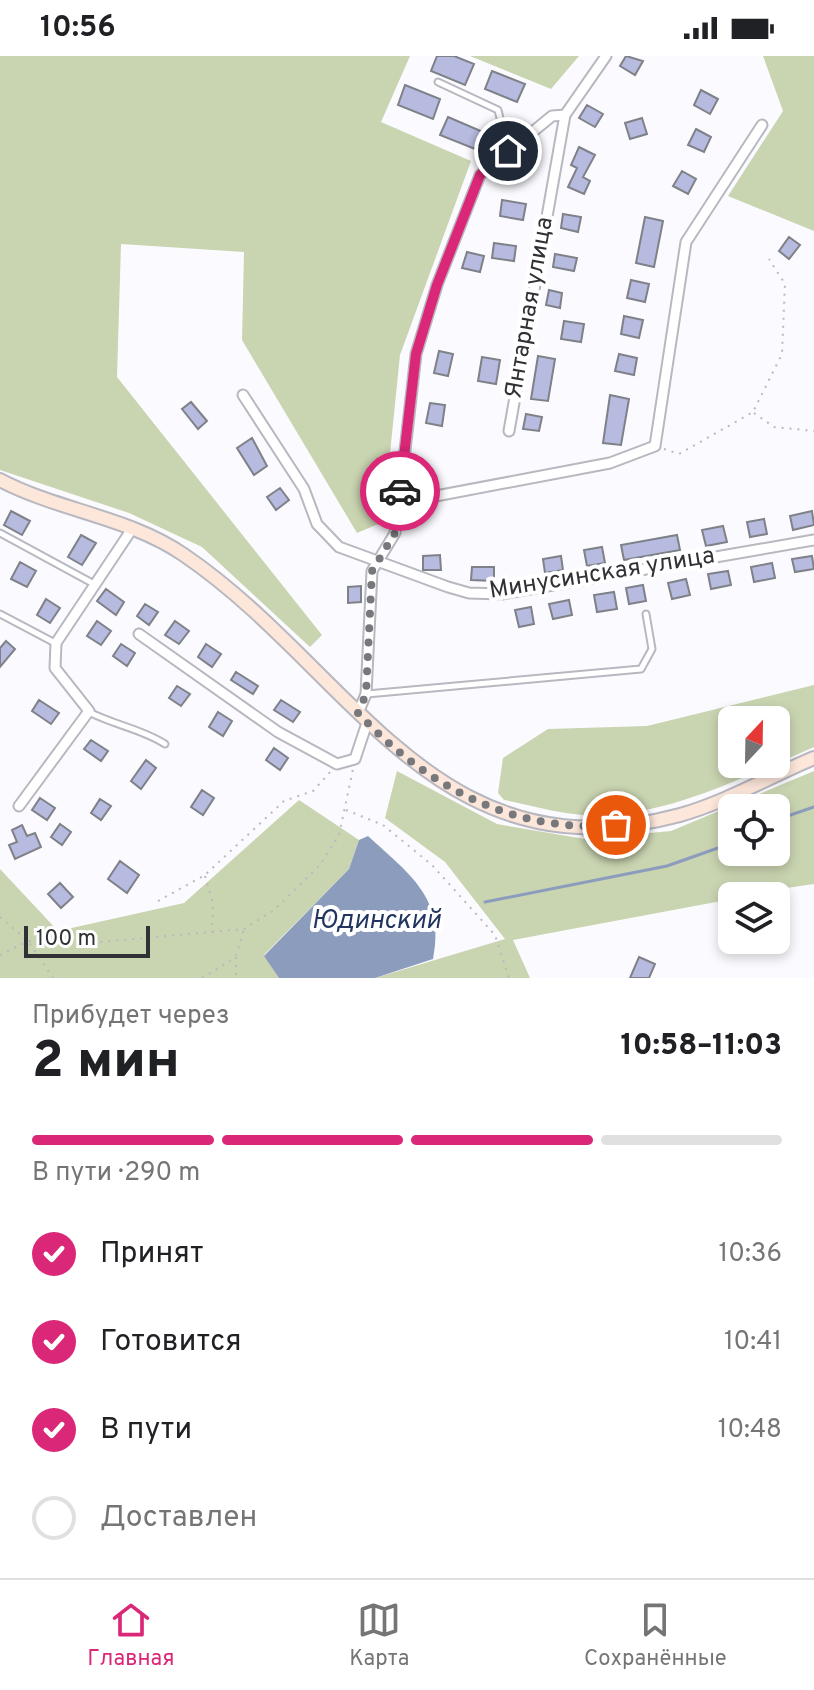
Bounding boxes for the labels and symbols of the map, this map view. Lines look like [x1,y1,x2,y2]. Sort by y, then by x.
pin [474,117,542,185]
street label: Янтарная улица [499,215,561,401]
courier [360,451,440,531]
street label: Минусинская улица [487,541,717,607]
north arrow [718,706,790,778]
pin [582,791,650,859]
water label: Юдинский [311,905,442,938]
scale bar [24,922,150,958]

